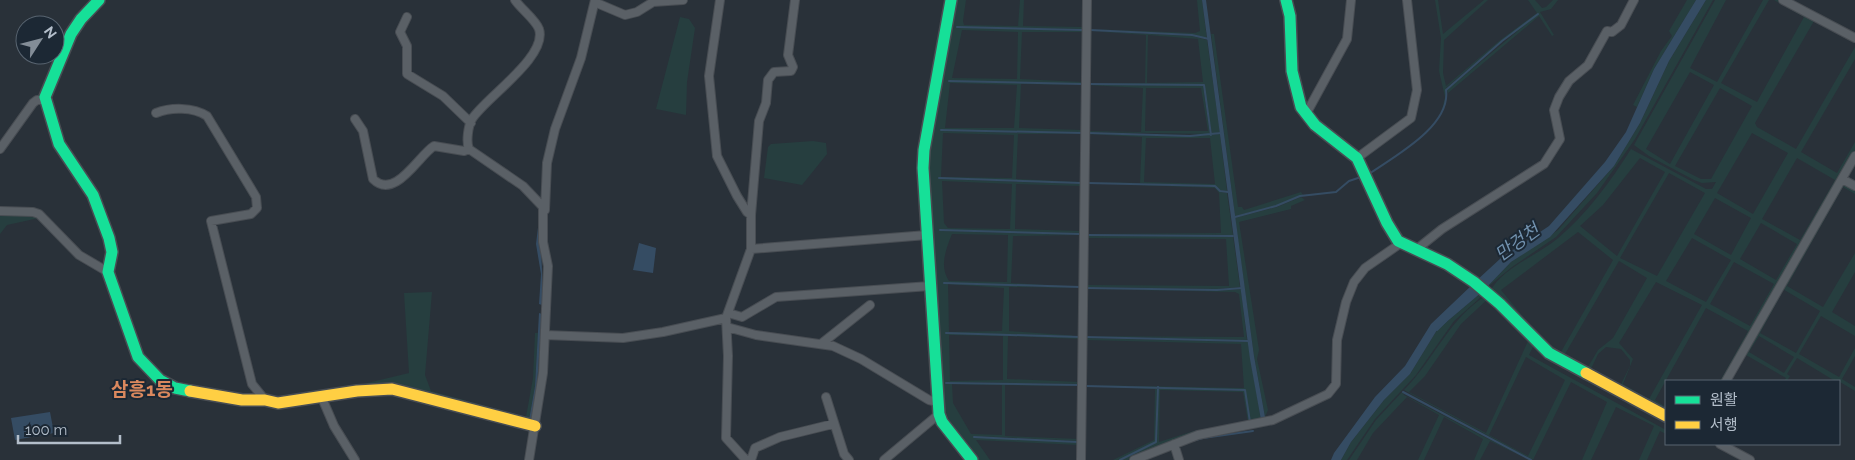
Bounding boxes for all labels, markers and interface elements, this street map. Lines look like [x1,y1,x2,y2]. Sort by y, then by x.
north arrow [15,15,65,65]
text: N [41,23,60,41]
water label: 만겅천 [1491,217,1545,265]
district label: 삼흥1동 [111,378,173,400]
legend [1665,380,1840,445]
text: 원활 [1710,391,1738,409]
scale bar [18,412,120,444]
text: 서행 [1710,416,1738,434]
text: 100 m [25,421,67,439]

